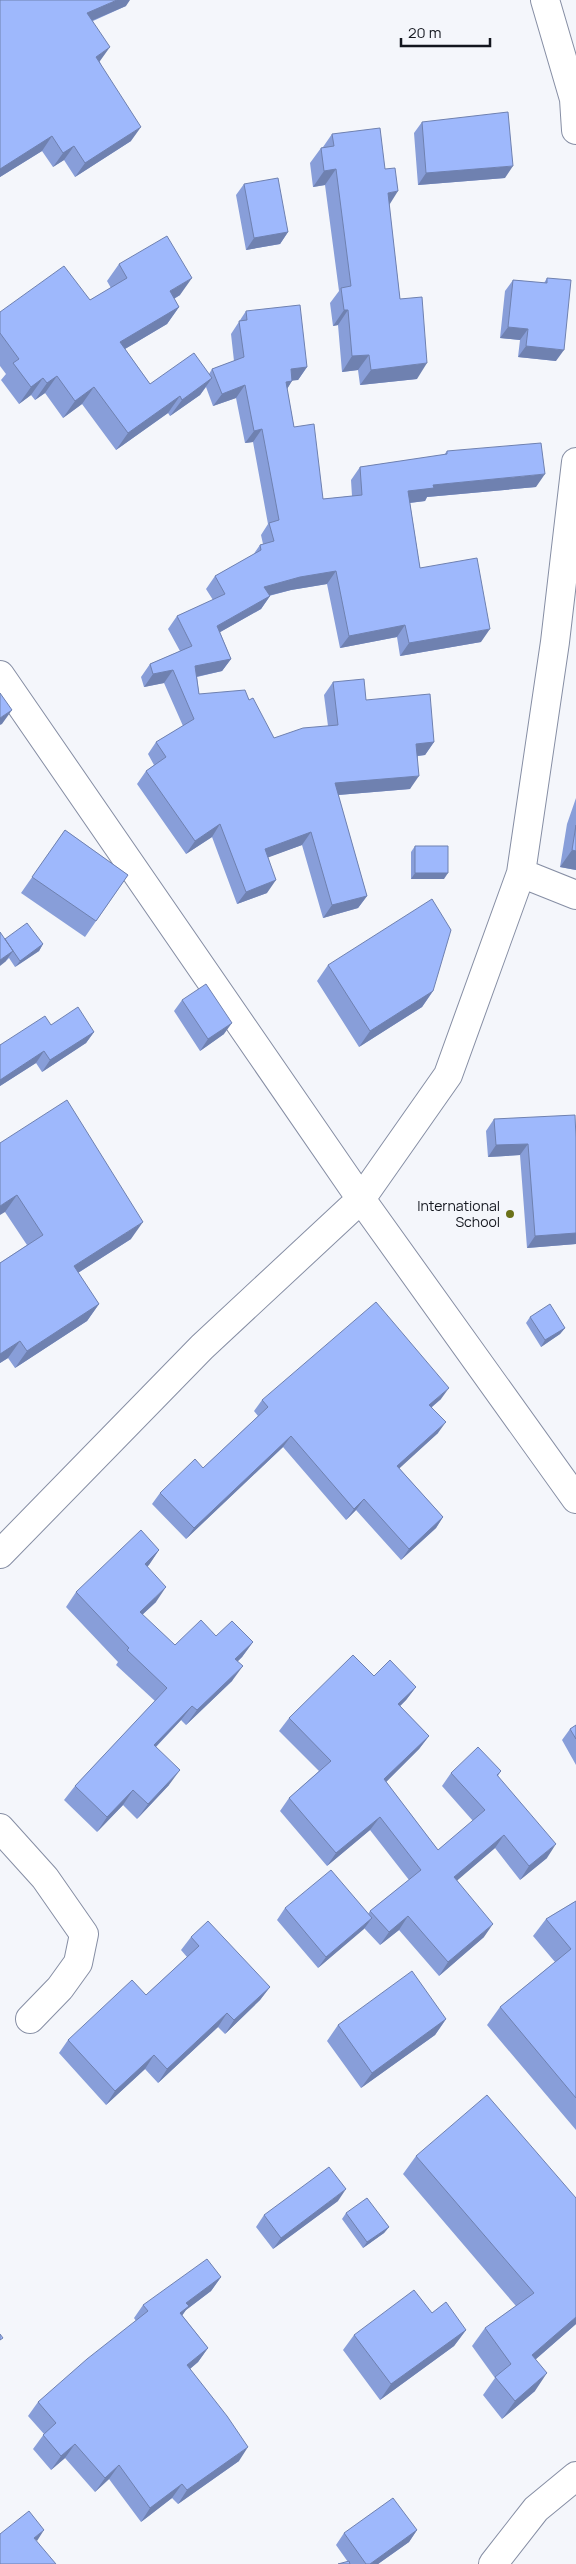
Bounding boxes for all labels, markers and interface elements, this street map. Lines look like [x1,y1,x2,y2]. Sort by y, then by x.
scale bar [401,15,490,47]
text: 20 m [408,22,441,43]
place label: International School [417,1196,500,1231]
marker: International School [504,1208,516,1220]

